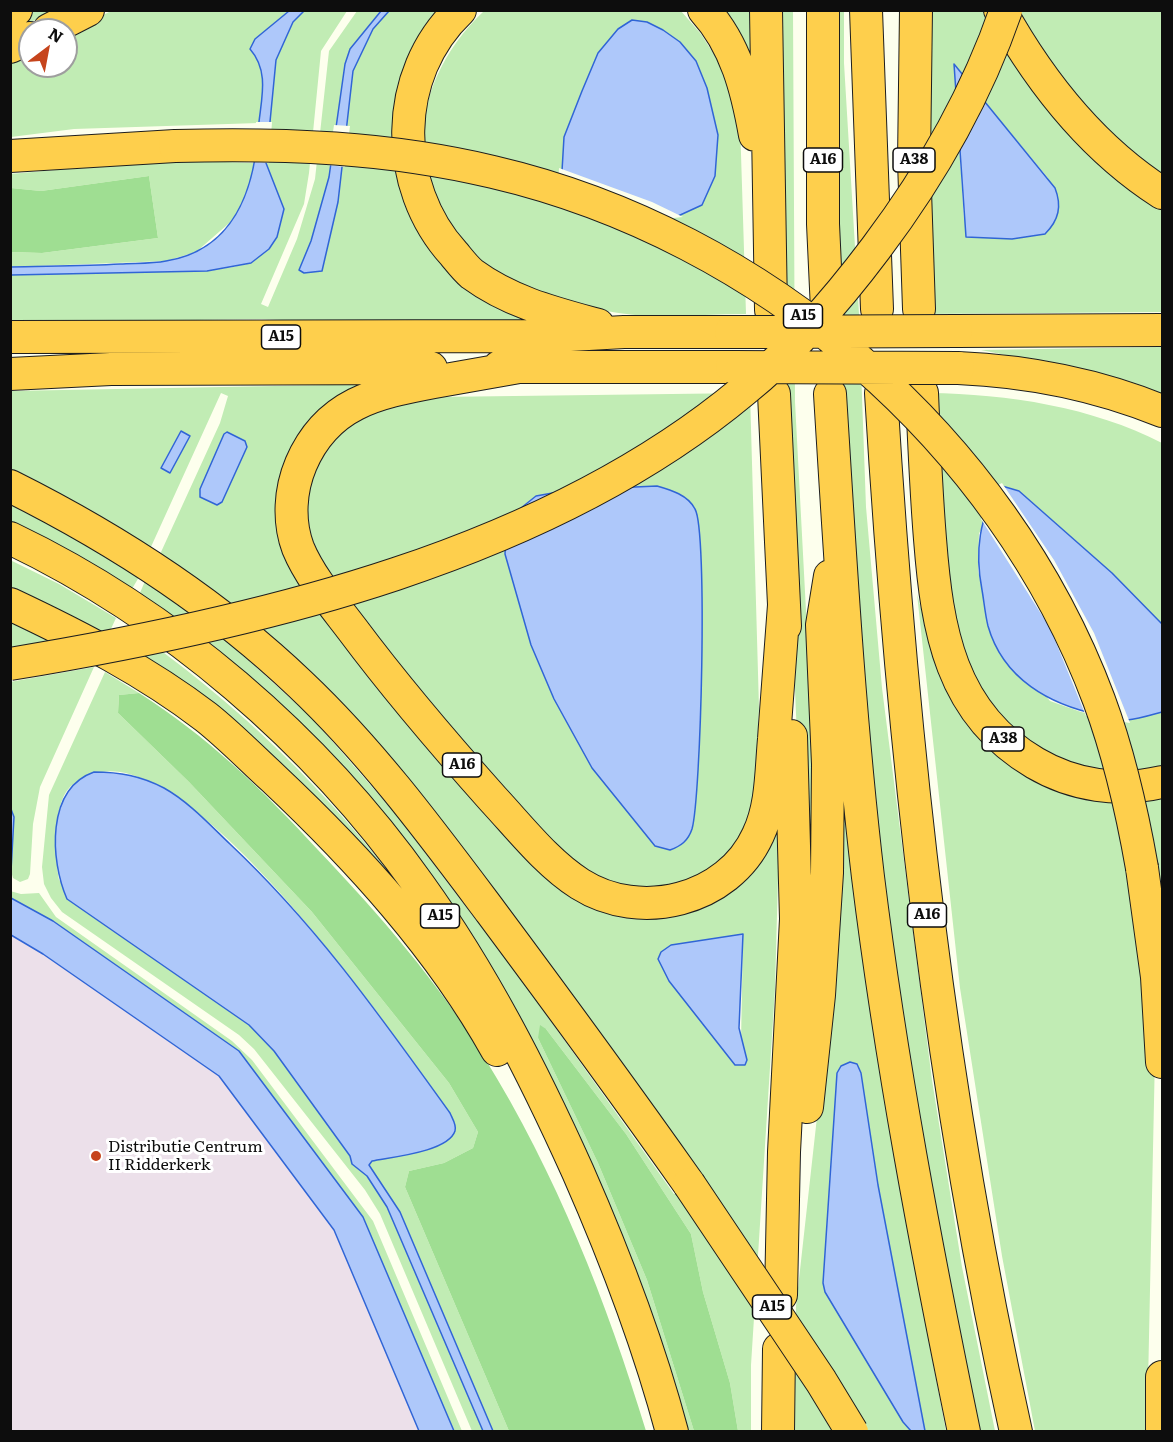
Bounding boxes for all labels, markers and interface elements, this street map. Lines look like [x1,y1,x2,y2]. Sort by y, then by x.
north arrow [18,18,78,78]
text: N [44,21,69,48]
road number: A16 [804,148,842,172]
road number: A38 [893,148,935,172]
road number: A15 [784,304,822,328]
road number: A15 [262,325,300,349]
road number: A38 [982,727,1024,751]
road number: A16 [442,753,482,777]
road number: A16 [908,903,946,927]
road number: A15 [420,904,460,928]
place label: Distributie Centrum II Ridderkerk [108,1137,263,1175]
marker: Distributie Centrum II Ridderkerk [89,1149,103,1163]
road number: A15 [752,1295,792,1319]

